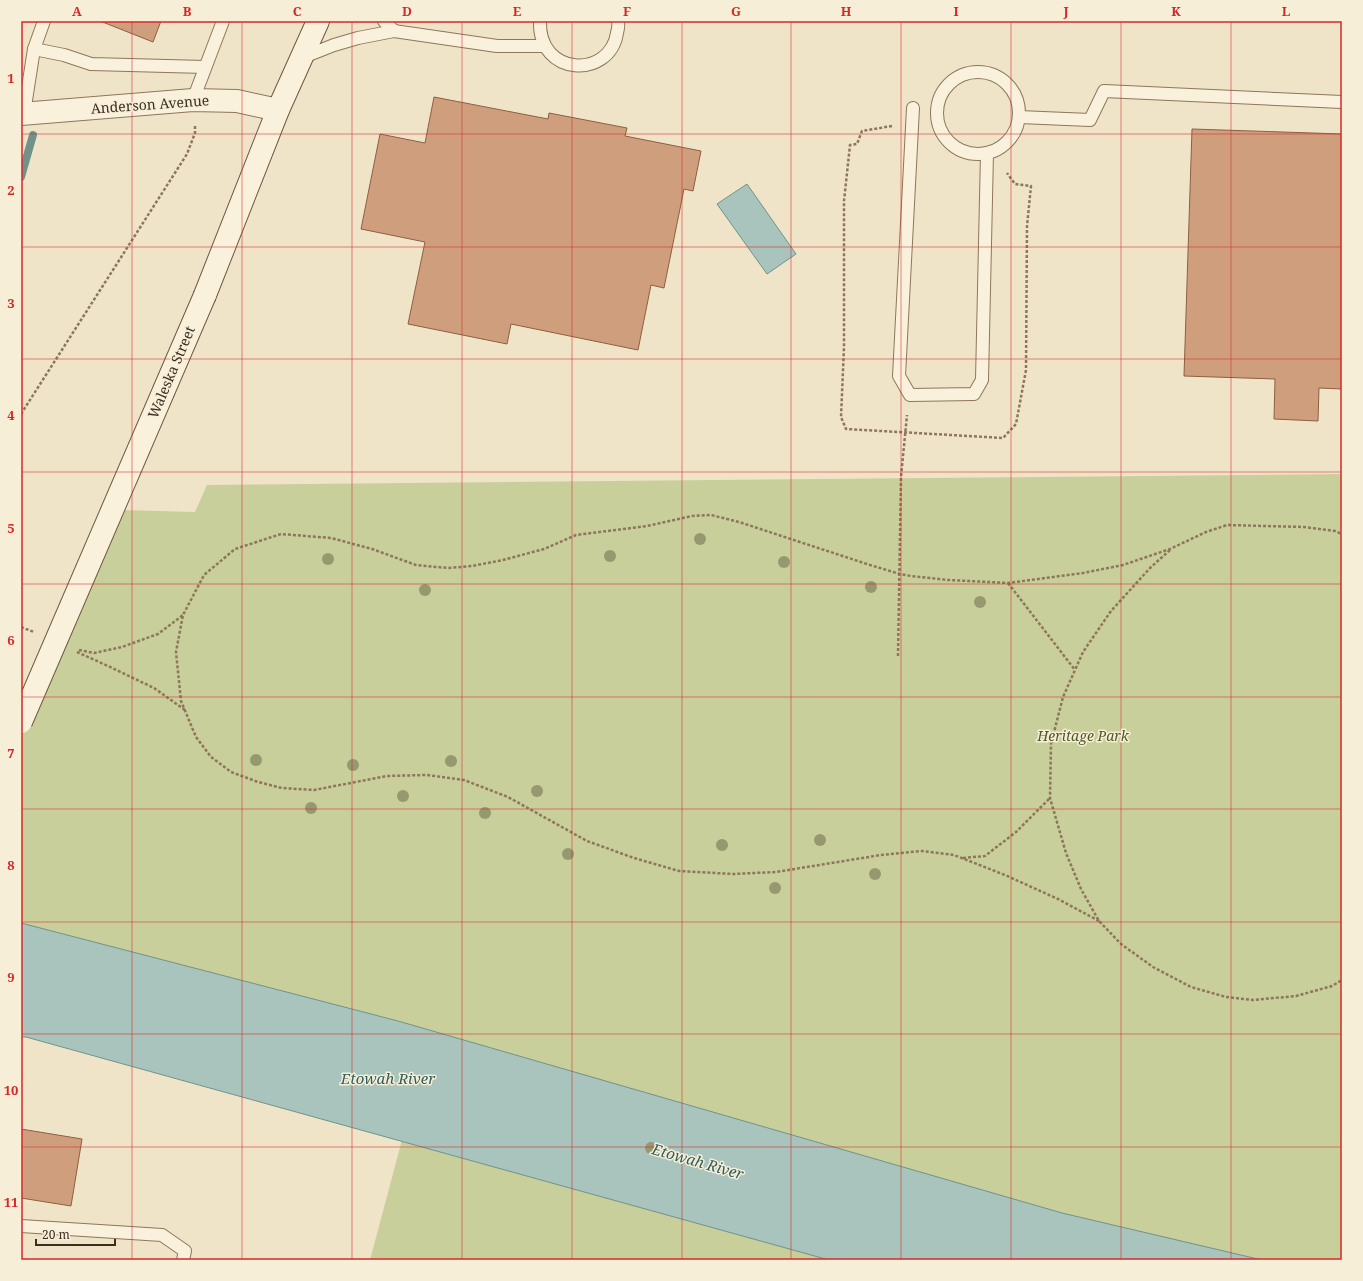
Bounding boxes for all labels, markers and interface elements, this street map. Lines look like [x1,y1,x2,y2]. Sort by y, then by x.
text: A [72,2,82,20]
text: B [183,2,192,20]
text: C [293,2,302,20]
text: D [402,2,412,20]
text: E [513,2,522,20]
text: F [623,2,631,20]
text: G [731,2,741,20]
text: H [841,2,852,20]
text: I [953,2,959,20]
text: J [1062,2,1069,20]
text: K [1171,2,1181,20]
text: L [1282,2,1291,20]
text: 1 [7,69,15,87]
street label: Anderson Avenue [90,90,210,118]
text: 2 [7,181,15,199]
text: 3 [7,294,15,312]
street label: Waleska Street [143,323,199,421]
text: 4 [7,406,15,424]
text: 5 [7,519,15,537]
text: 6 [7,631,15,649]
park label: Heritage Park [1036,726,1130,745]
text: 7 [7,744,15,762]
text: 8 [7,856,15,874]
text: 9 [7,968,15,986]
water label: Etowah River [340,1068,436,1088]
text: 10 [4,1081,18,1099]
water label: Etowah River [649,1138,747,1184]
text: 11 [4,1193,18,1211]
scale bar [36,1221,115,1247]
text: 20 m [42,1226,70,1243]

